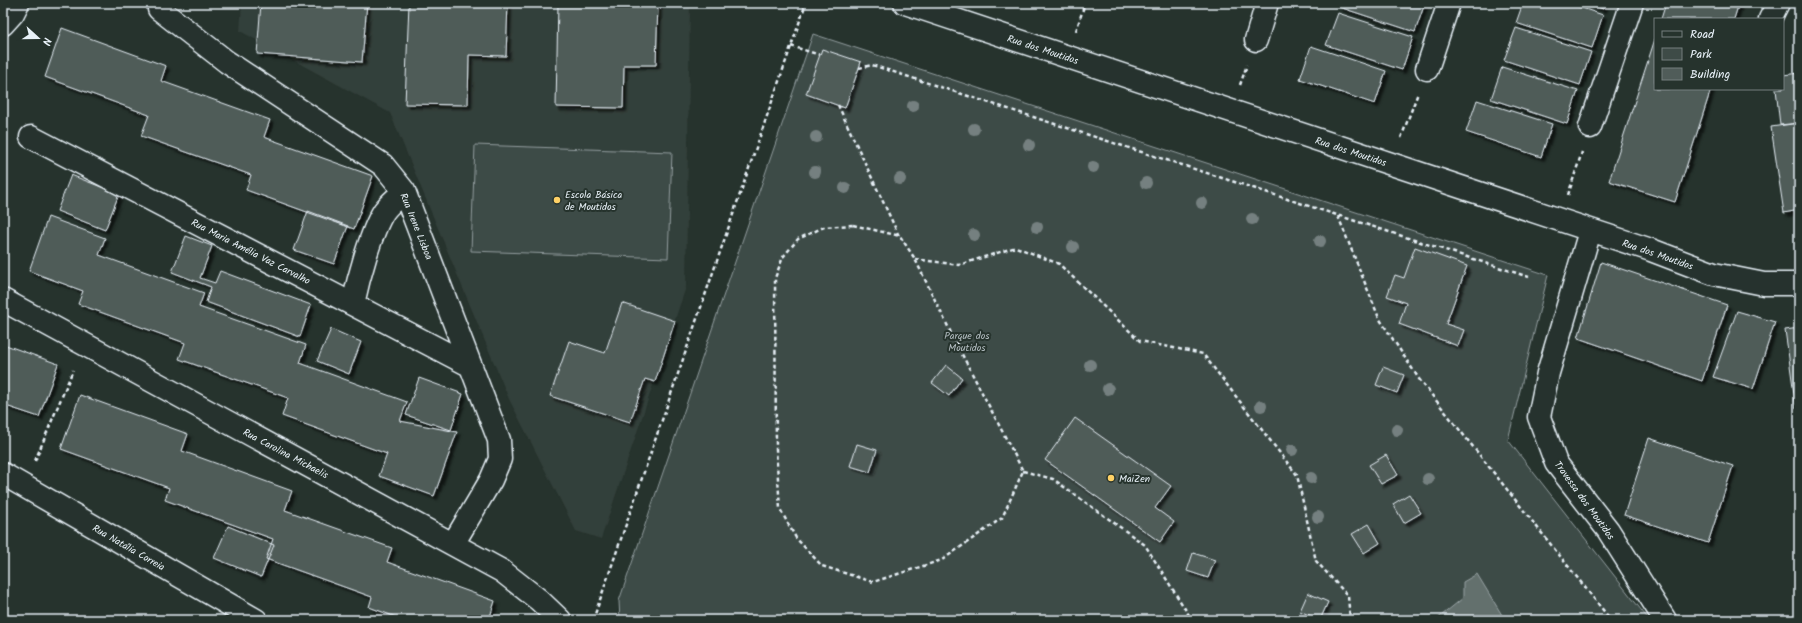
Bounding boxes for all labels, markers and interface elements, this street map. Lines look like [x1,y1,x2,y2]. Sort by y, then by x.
north arrow [18,18,58,58]
legend [1654,18,1784,90]
text: Road [1690,25,1715,44]
street label: Rua dos Moutidos [1005,31,1081,69]
text: N [37,35,56,48]
text: Park [1690,45,1712,64]
text: Building [1690,65,1730,84]
street label: Rua dos Moutidos [1313,133,1389,171]
place label: Escola Básica de Moutidos [565,187,622,215]
street label: Rua Irene Lisboa [395,191,437,262]
marker: Escola Básica de Moutidos [552,195,562,205]
street label: Rua Maria Amélia Vaz Carvalho [188,215,313,289]
street label: Rua dos Moutidos [1620,235,1696,275]
park label: Parque dos Moutidos [944,328,990,356]
street label: Rua Carolina Michaelis [240,424,332,484]
street label: Travessa dos Moutidos [1550,458,1619,544]
place label: MaiZen [1119,471,1150,487]
marker: MaiZen [1106,473,1116,483]
street label: Rua Natália Correia [89,521,168,575]

